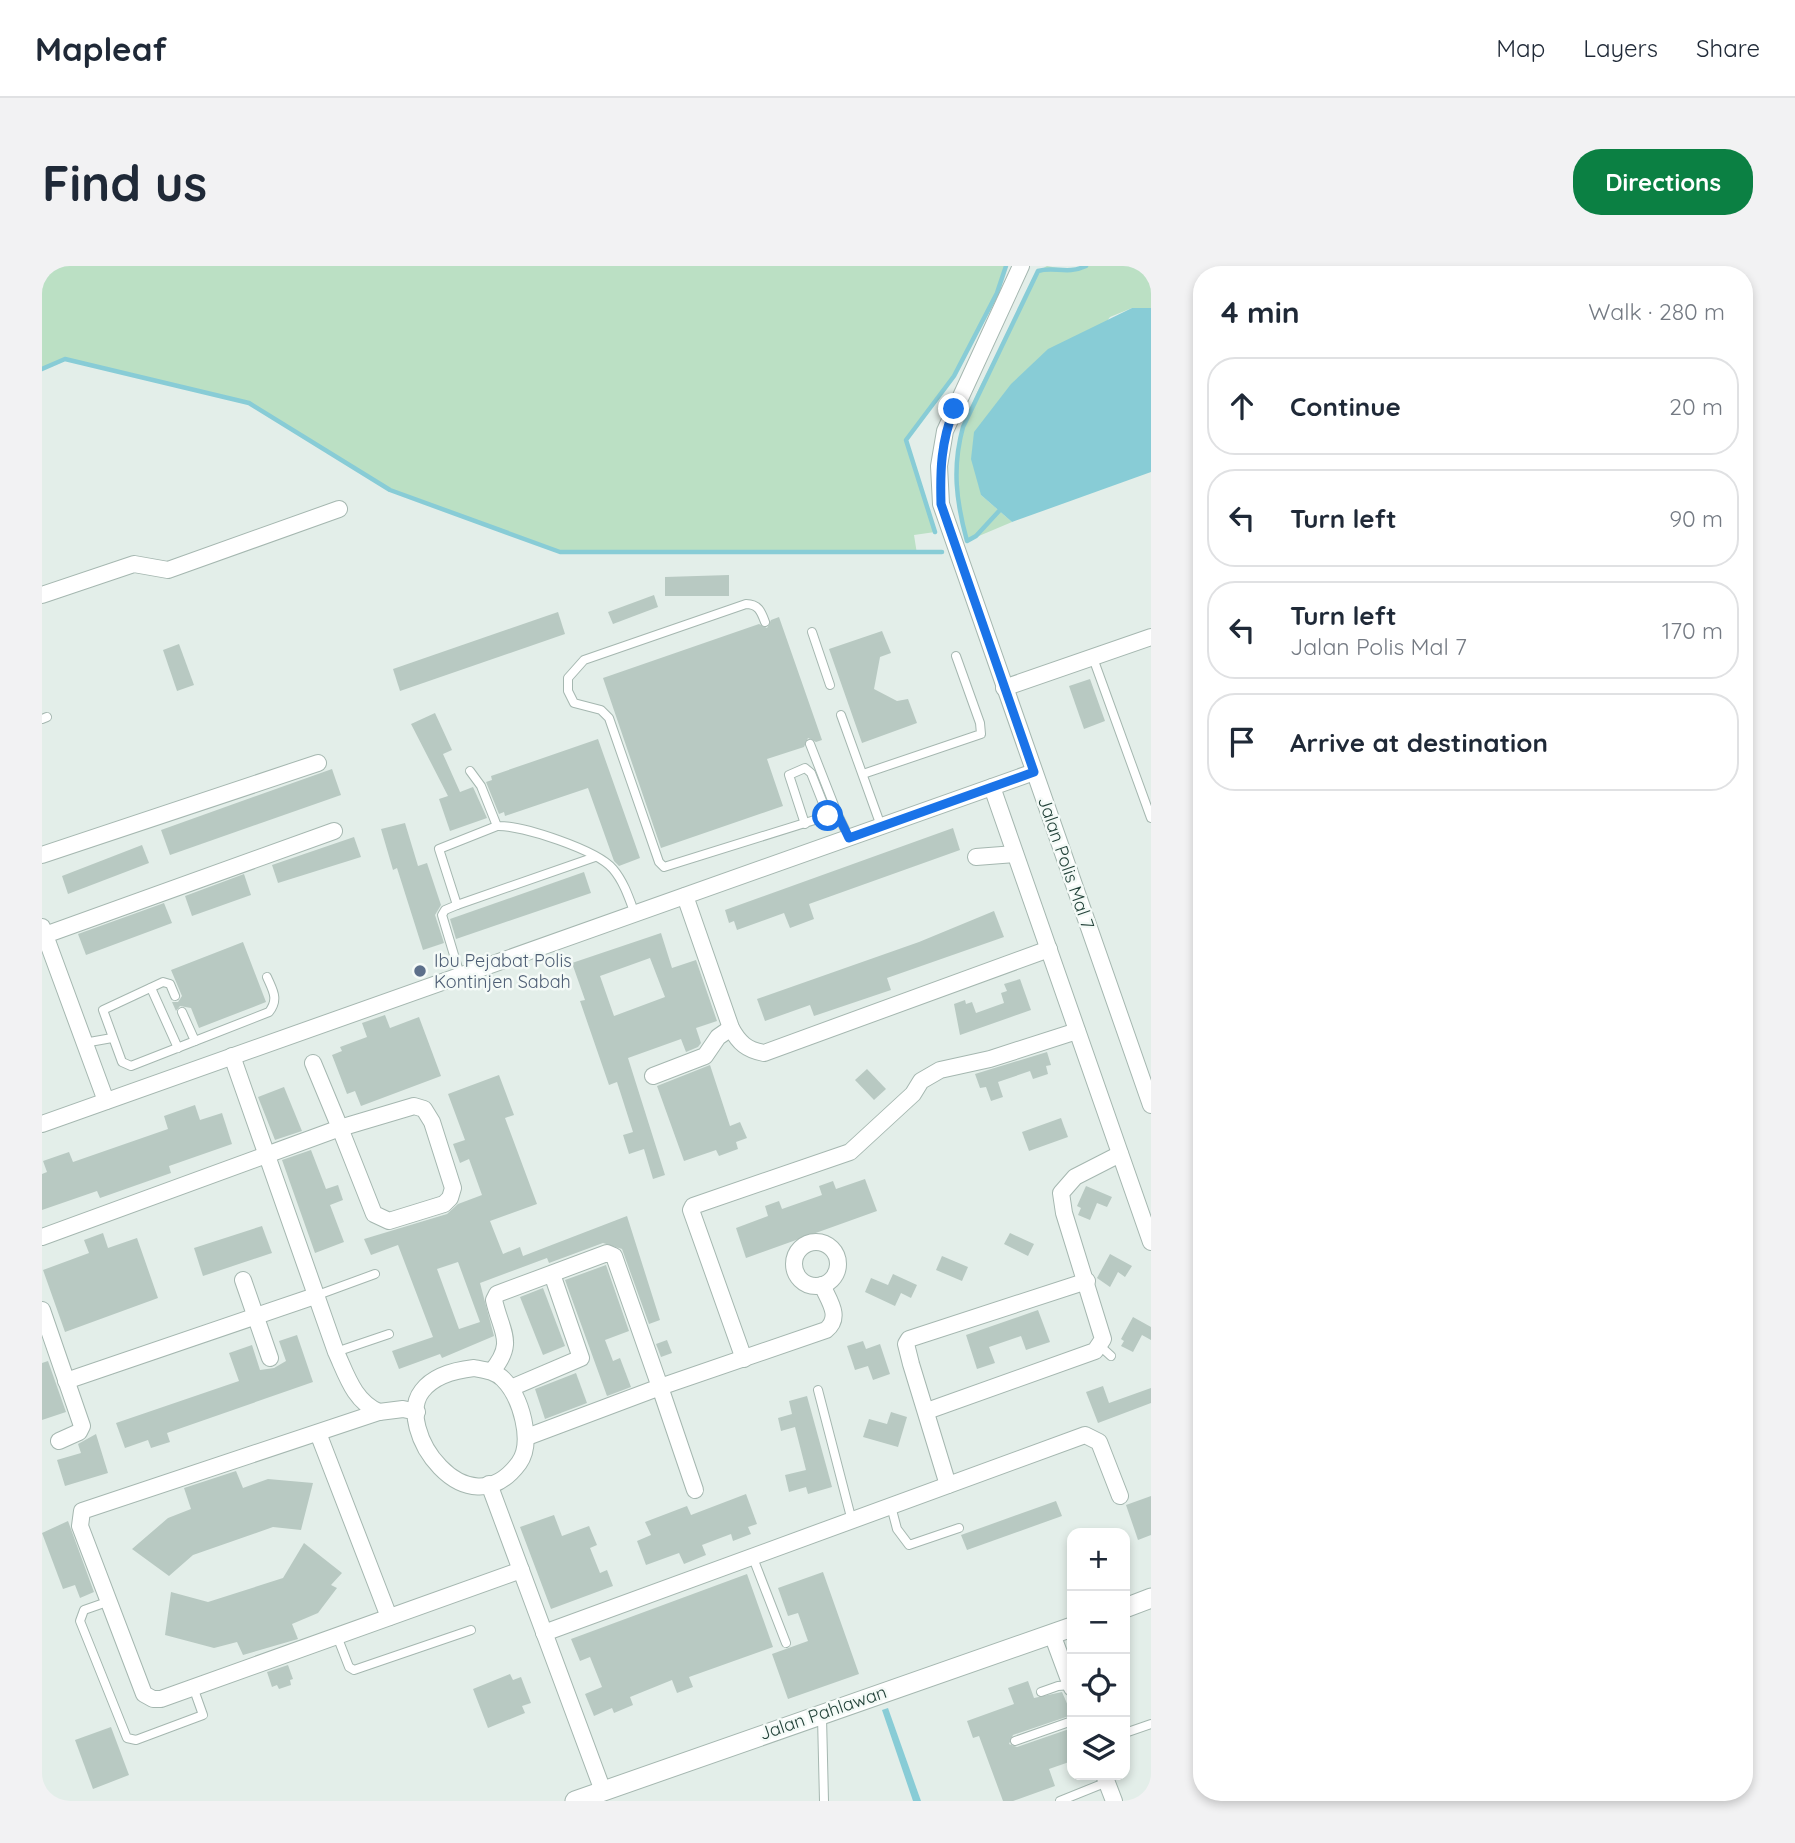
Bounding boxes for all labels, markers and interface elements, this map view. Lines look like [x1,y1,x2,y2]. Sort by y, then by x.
text: Mapleaf [35,28,167,69]
text: Map [1496,33,1545,63]
text: Layers [1583,33,1658,63]
text: Share [1696,33,1760,63]
button: Directions [1573,149,1753,215]
text: Find us [42,152,207,213]
text: 4 min [1221,293,1300,331]
text: Walk · 280 m [1588,297,1725,326]
icon: ahead [1223,387,1261,425]
text: Continue [1290,390,1401,423]
text: 20 m [1669,392,1723,421]
route end [938,393,969,424]
icon: left [1223,499,1261,537]
text: Turn left [1290,502,1397,535]
text: 90 m [1669,504,1723,533]
text: Turn left [1290,599,1397,632]
icon: left [1223,611,1261,649]
text: 170 m [1662,616,1723,645]
text: Jalan Polis Mal 7 [1290,632,1467,661]
icon: arrive [1223,723,1261,761]
text: Arrive at destination [1290,726,1548,759]
street label: Jalan Polis Mal 7 [1033,794,1100,932]
route start [812,800,843,831]
place label: Ibu Pejabat Polis Kontinjen Sabah [434,949,572,993]
marker: Ibu Pejabat Polis Kontinjen Sabah [412,963,428,979]
map controls [1067,1528,1130,1780]
button: + [1067,1528,1130,1591]
button: − [1067,1591,1130,1654]
button: locate [1067,1654,1130,1717]
street label: Jalan Pahlawan [756,1680,890,1745]
button: layers [1067,1717,1130,1780]

